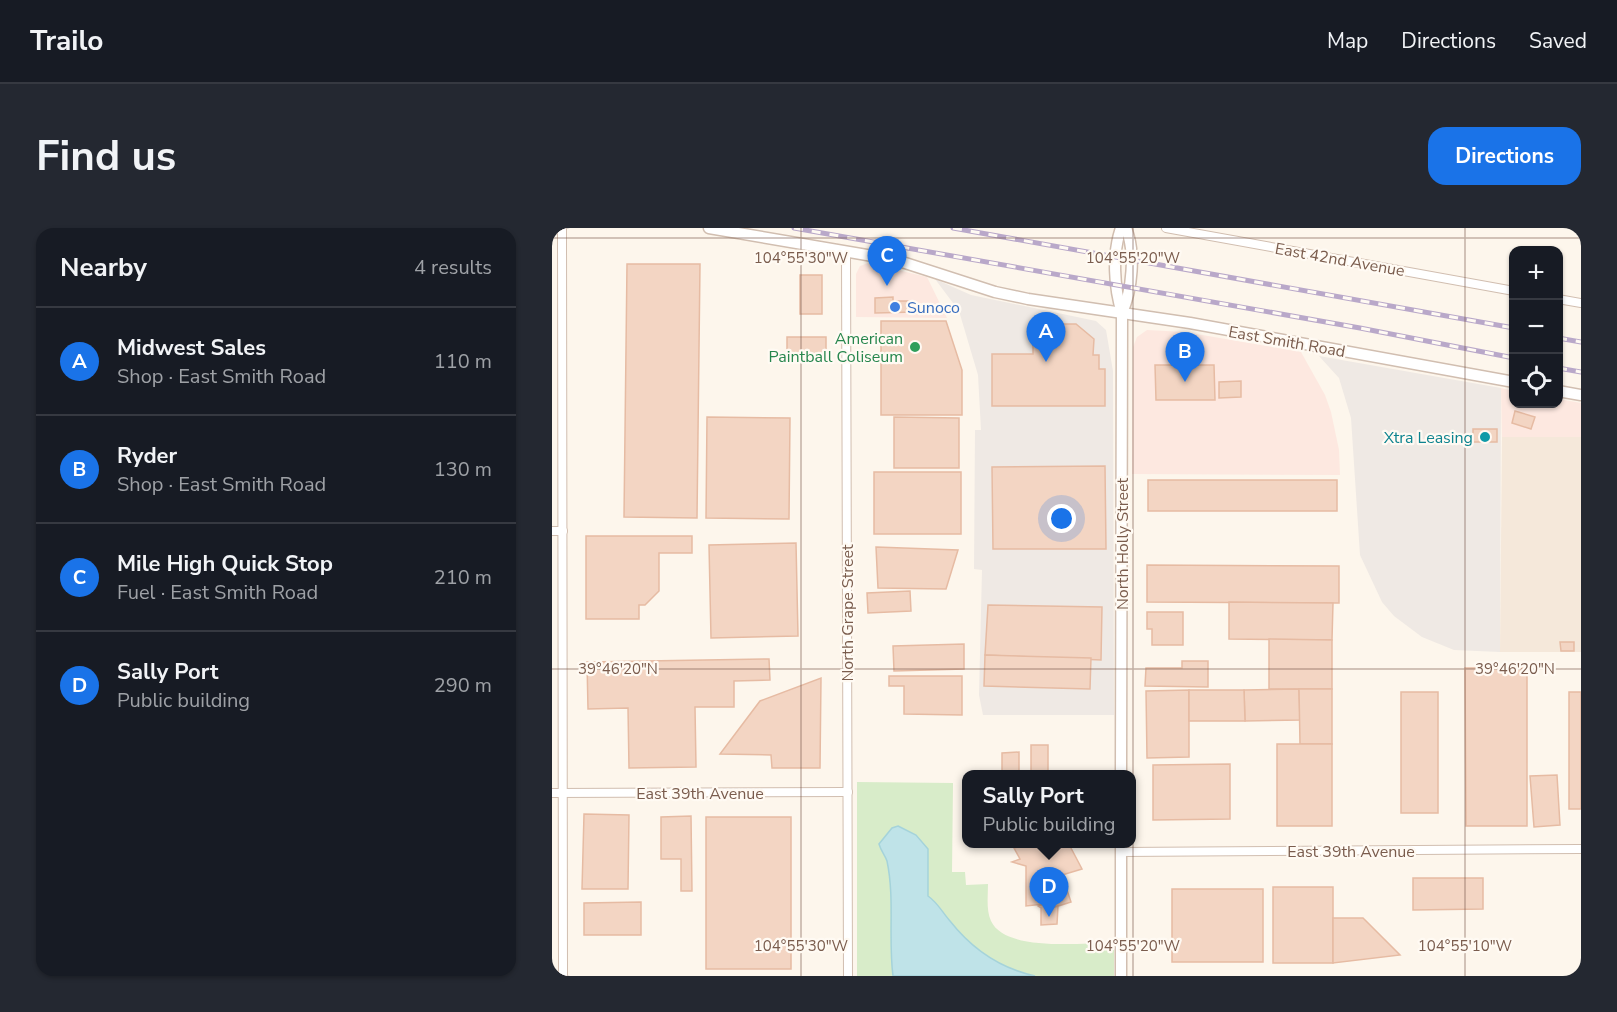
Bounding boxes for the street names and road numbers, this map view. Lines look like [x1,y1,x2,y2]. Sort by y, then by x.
street label: East 42nd Avenue [1273,238,1406,282]
street label: East Smith Road [1227,321,1347,363]
street label: North Holly Street [1112,478,1134,610]
street label: North Grape Street [837,544,859,682]
street label: East 39th Avenue [636,783,764,805]
street label: East 39th Avenue [1287,841,1415,863]

